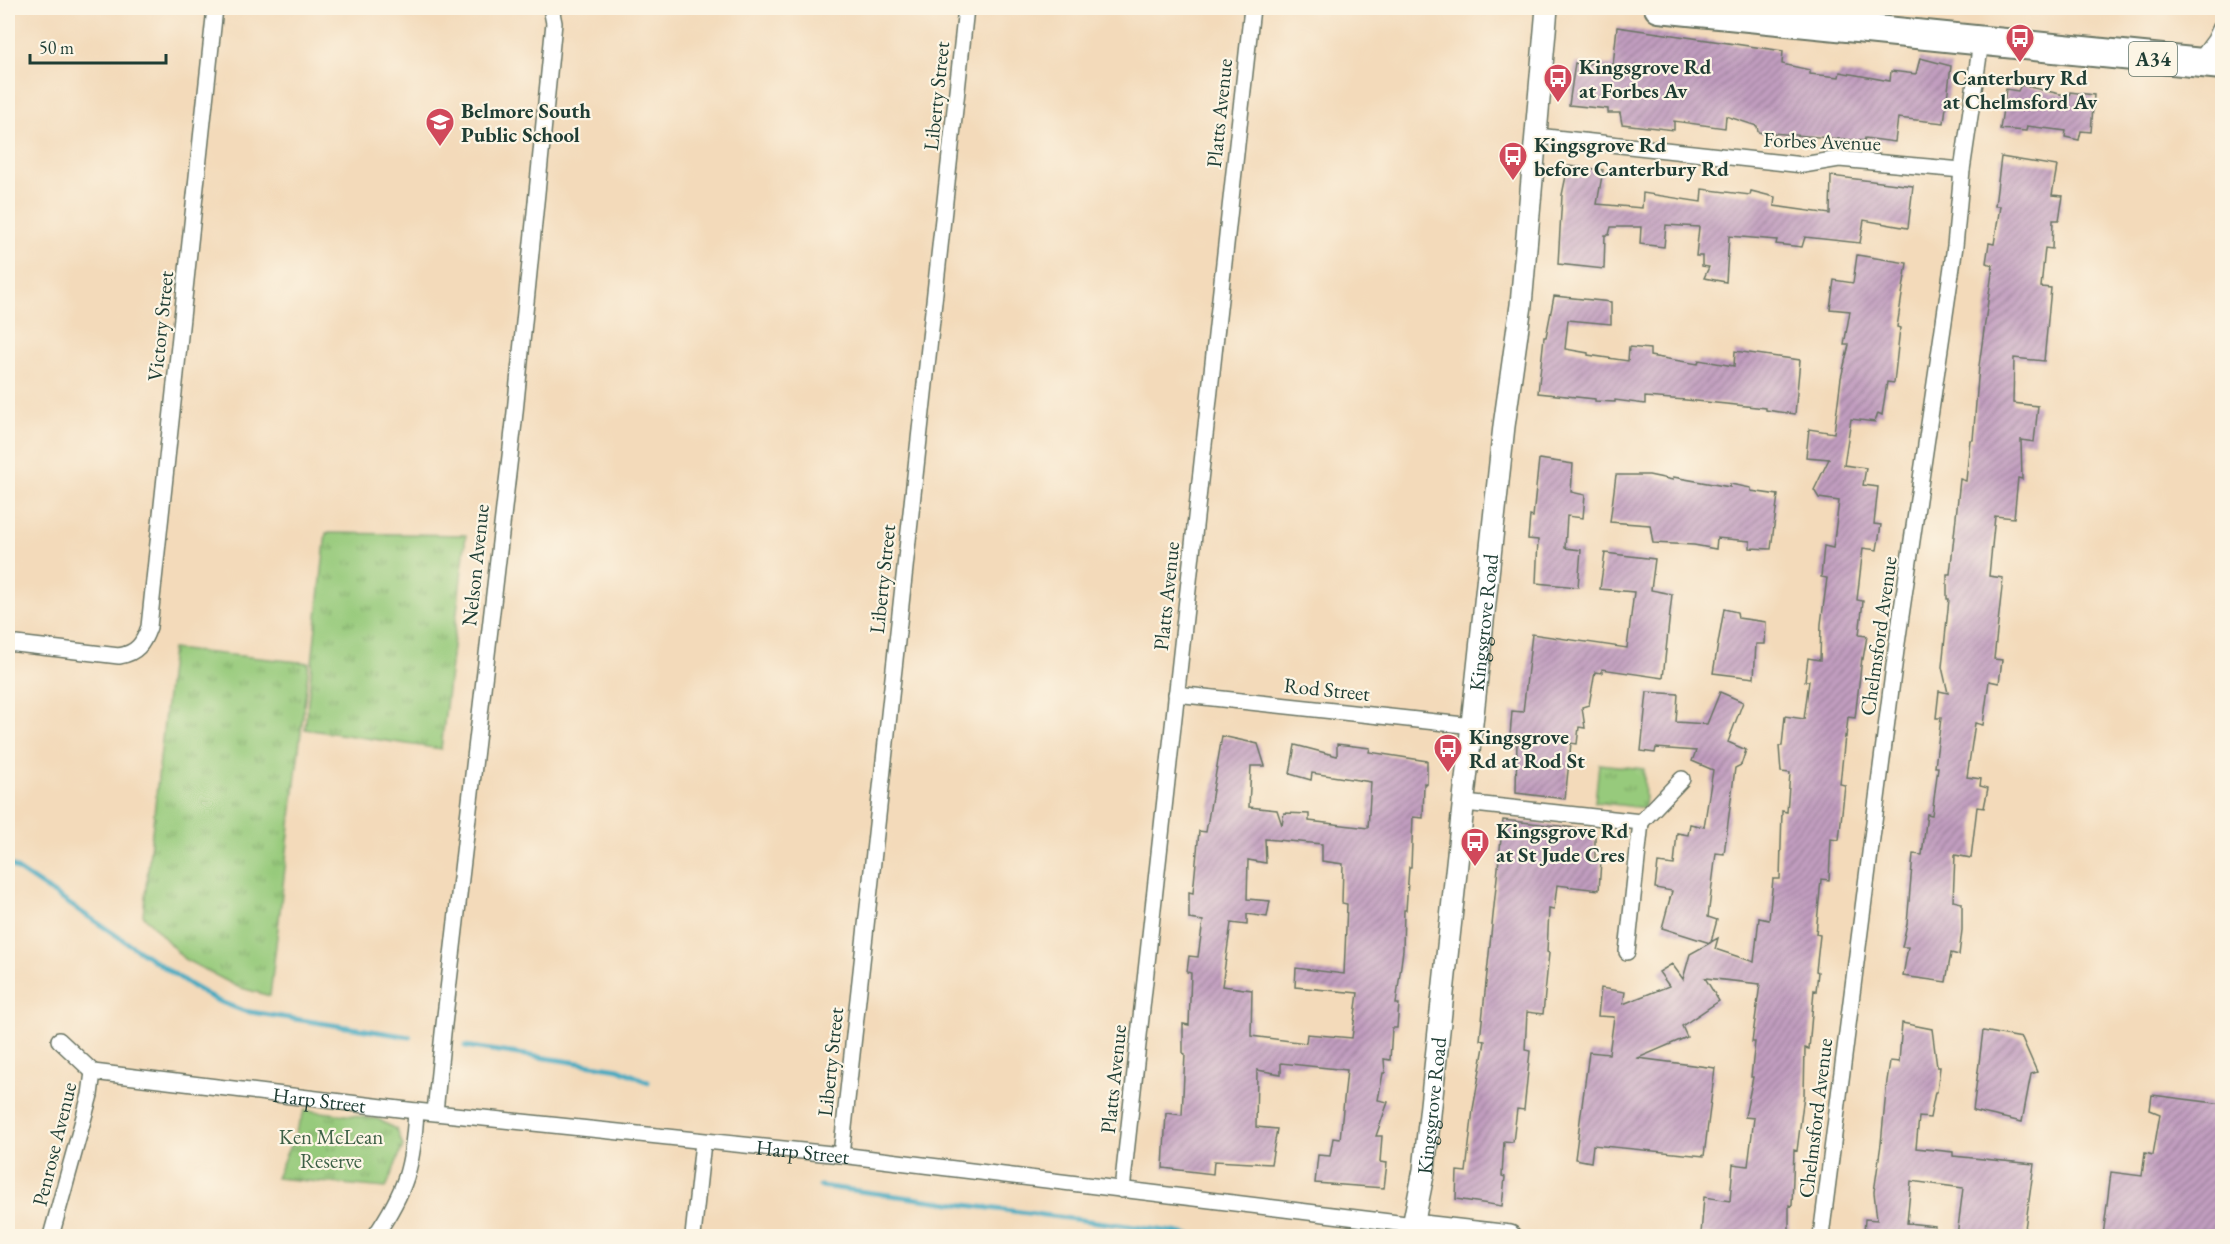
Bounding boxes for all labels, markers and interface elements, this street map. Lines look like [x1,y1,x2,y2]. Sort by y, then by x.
bus stop icon: Canterbury Rd at Chelmsford Av [2004,22,2036,64]
scale bar [30,27,166,65]
text: 50 m [39,36,74,59]
street label: Liberty Street [917,40,955,152]
road number: A34 [2129,42,2177,76]
place label: Kingsgrove Rd at Forbes Av [1579,53,1712,104]
street label: Platts Avenue [1200,57,1238,169]
bus stop icon: Kingsgrove Rd at Forbes Av [1542,62,1574,104]
place label: Canterbury Rd at Chelmsford Av [1943,64,2098,115]
place label: Belmore South Public School [461,97,591,148]
school or university icon: Belmore South Public School [424,106,456,148]
street label: Forbes Avenue [1763,125,1881,157]
place label: Kingsgrove Rd before Canterbury Rd [1534,131,1729,182]
bus stop icon: Kingsgrove Rd before Canterbury Rd [1497,140,1529,182]
street label: Victory Street [141,269,179,383]
street label: Nelson Avenue [455,503,495,627]
street label: Liberty Street [863,523,901,635]
street label: Platts Avenue [1147,540,1185,652]
street label: Kingsgrove Road [1462,552,1504,692]
street label: Chelmsford Avenue [1853,555,1903,717]
street label: Rod Street [1283,671,1372,707]
place label: Kingsgrove Rd at Rod St [1469,723,1585,774]
bus stop icon: Kingsgrove Rd at Rod St [1432,732,1464,774]
place label: Kingsgrove Rd at St Jude Cres [1496,817,1629,868]
bus stop icon: Kingsgrove Rd at St Jude Cres [1459,826,1491,868]
street label: Liberty Street [811,1006,849,1118]
street label: Platts Avenue [1094,1023,1132,1135]
street label: Kingsgrove Road [1410,1035,1452,1176]
street label: Chelmsford Avenue [1792,1037,1838,1199]
street label: Penrose Avenue [26,1079,82,1209]
street label: Harp Street [271,1080,368,1118]
park label: Ken McLean Reserve [279,1123,383,1174]
street label: Harp Street [755,1133,851,1169]

